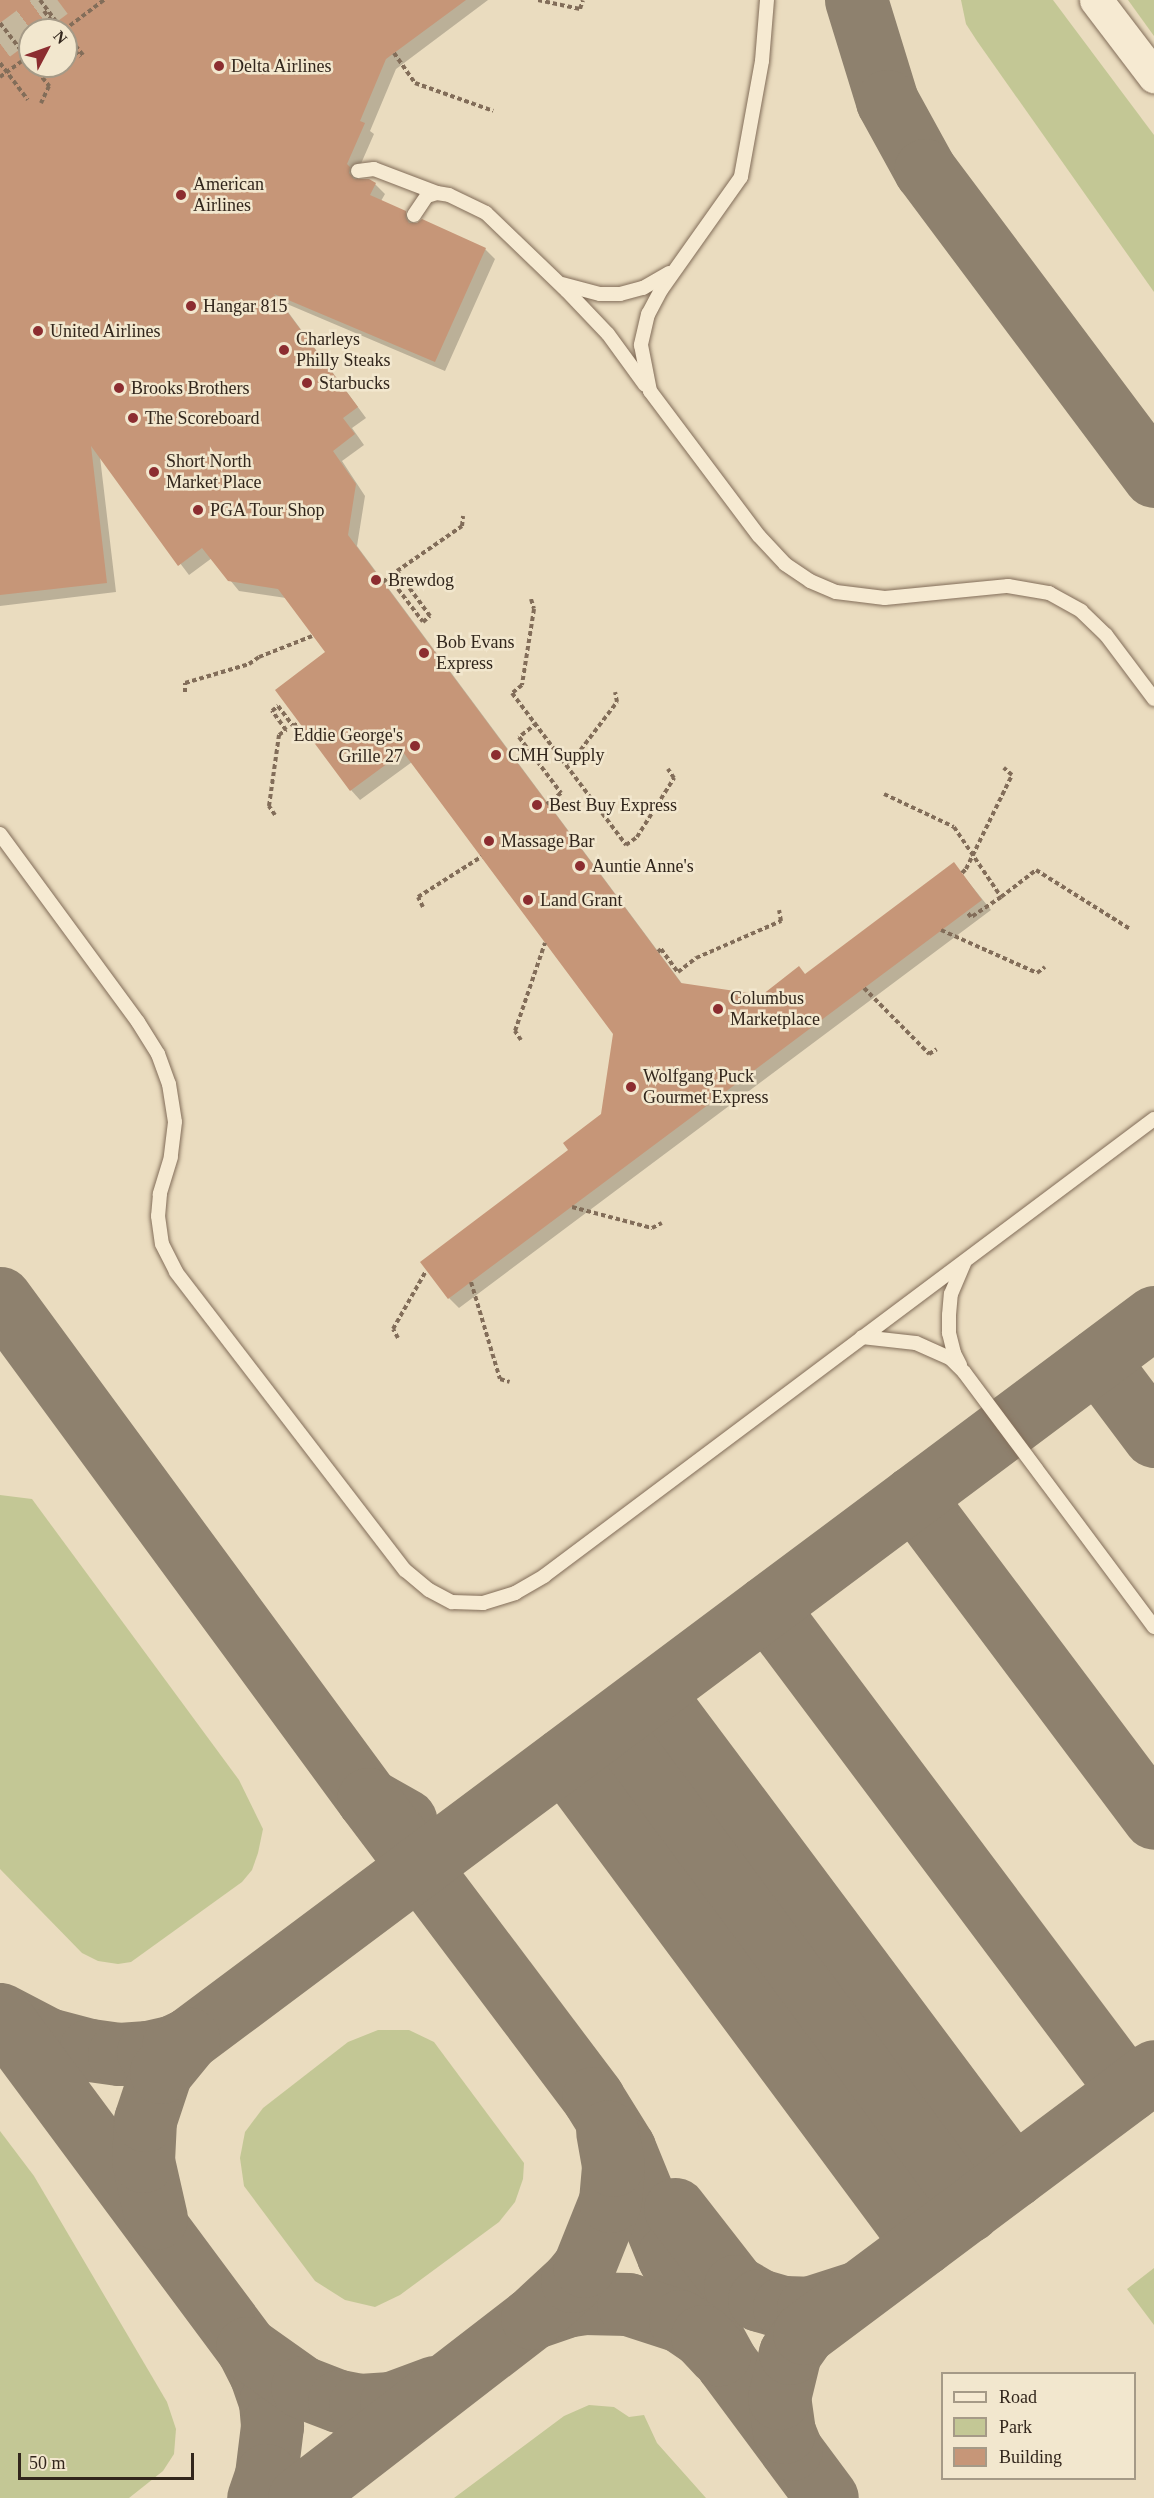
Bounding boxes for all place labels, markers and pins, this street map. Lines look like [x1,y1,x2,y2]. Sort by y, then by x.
place label: Delta Airlines [231,55,332,77]
marker: Delta Airlines [212,59,226,73]
place label: American Airlines [193,174,264,216]
marker: American Airlines [174,188,188,202]
place label: Hangar 815 [203,295,287,317]
marker: Hangar 815 [184,299,198,313]
place label: United Airlines [50,320,161,342]
marker: United Airlines [31,324,45,338]
place label: Charleys Philly Steaks [296,329,391,372]
marker: Charleys Philly Steaks [277,343,291,357]
place label: Starbucks [319,372,390,394]
marker: Starbucks [300,376,314,390]
place label: Brooks Brothers [131,377,249,399]
marker: Brooks Brothers [112,381,126,395]
place label: The Scoreboard [145,407,259,429]
marker: The Scoreboard [126,411,140,425]
place label: Short North Market Place [166,451,261,494]
marker: Short North Market Place [147,465,161,479]
place label: PGA Tour Shop [210,499,326,521]
marker: PGA Tour Shop [191,503,205,517]
place label: Brewdog [388,569,454,591]
marker: Brewdog [369,573,383,587]
place label: Bob Evans Express [436,632,514,674]
marker: Bob Evans Express [417,646,431,660]
place label: Eddie George's Grille 27 [294,725,403,768]
marker: Eddie George's Grille 27 [408,739,422,753]
place label: CMH Supply [508,744,605,766]
marker: CMH Supply [489,748,503,762]
place label: Best Buy Express [549,794,677,816]
marker: Best Buy Express [530,798,544,812]
place label: Massage Bar [501,830,594,852]
marker: Massage Bar [482,834,496,848]
place label: Auntie Anne's [592,855,695,877]
marker: Auntie Anne's [573,859,587,873]
place label: Land Grant [540,889,622,911]
marker: Land Grant [521,893,535,907]
place label: Columbus Marketplace [730,988,820,1030]
marker: Columbus Marketplace [711,1002,725,1016]
place label: Wolfgang Puck Gourmet Express [643,1066,768,1108]
marker: Wolfgang Puck Gourmet Express [624,1080,638,1094]

